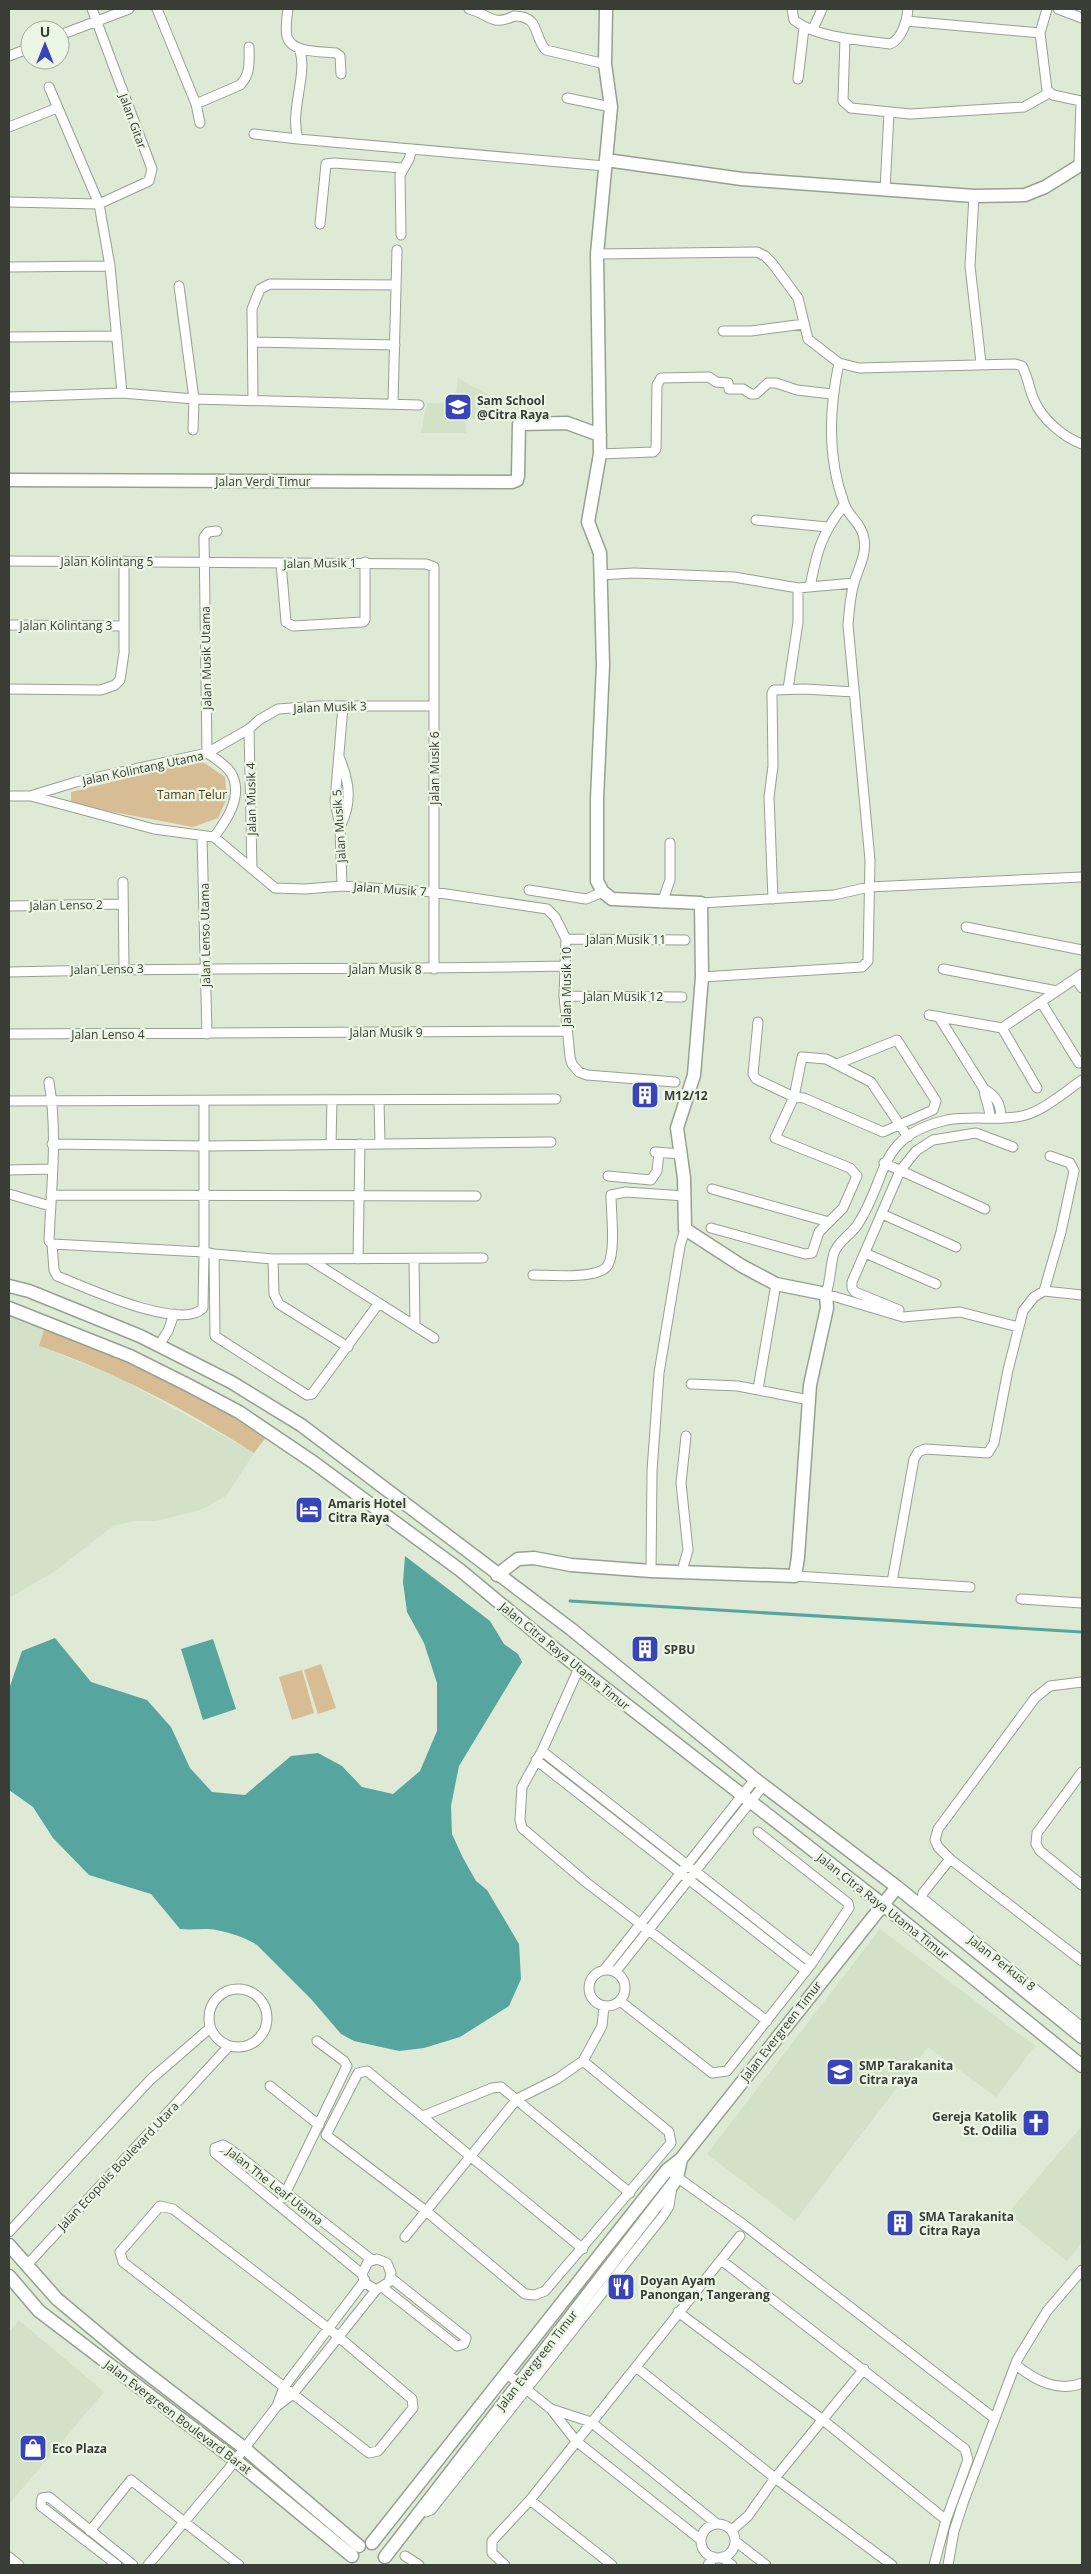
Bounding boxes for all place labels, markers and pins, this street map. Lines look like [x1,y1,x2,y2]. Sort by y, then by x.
school or university icon: Sam School @Citra Raya [443,392,473,422]
place label: Sam School @Citra Raya [477,392,549,423]
building icon: M12/12 [630,1080,660,1110]
place label: M12/12 [664,1087,708,1104]
hotel icon: Amaris Hotel Citra Raya [294,1495,324,1525]
place label: Amaris Hotel Citra Raya [328,1495,406,1526]
building icon: SPBU [630,1634,660,1664]
place label: SPBU [664,1641,695,1658]
school or university icon: SMP Tarakanita Citra raya [825,2057,855,2087]
place label: SMP Tarakanita Citra raya [859,2057,953,2088]
place label: Gereja Katolik St. Odilia [932,2108,1018,2139]
church icon: Gereja Katolik St. Odilia [1021,2108,1051,2138]
building icon: SMA Tarakanita Citra Raya [885,2208,915,2238]
place label: SMA Tarakanita Citra Raya [919,2208,1014,2239]
restaurant icon: Doyan Ayam Panongan, Tangerang [606,2272,636,2302]
place label: Doyan Ayam Panongan, Tangerang [640,2272,770,2303]
shop icon: Eco Plaza [18,2433,48,2463]
place label: Eco Plaza [52,2440,107,2457]

